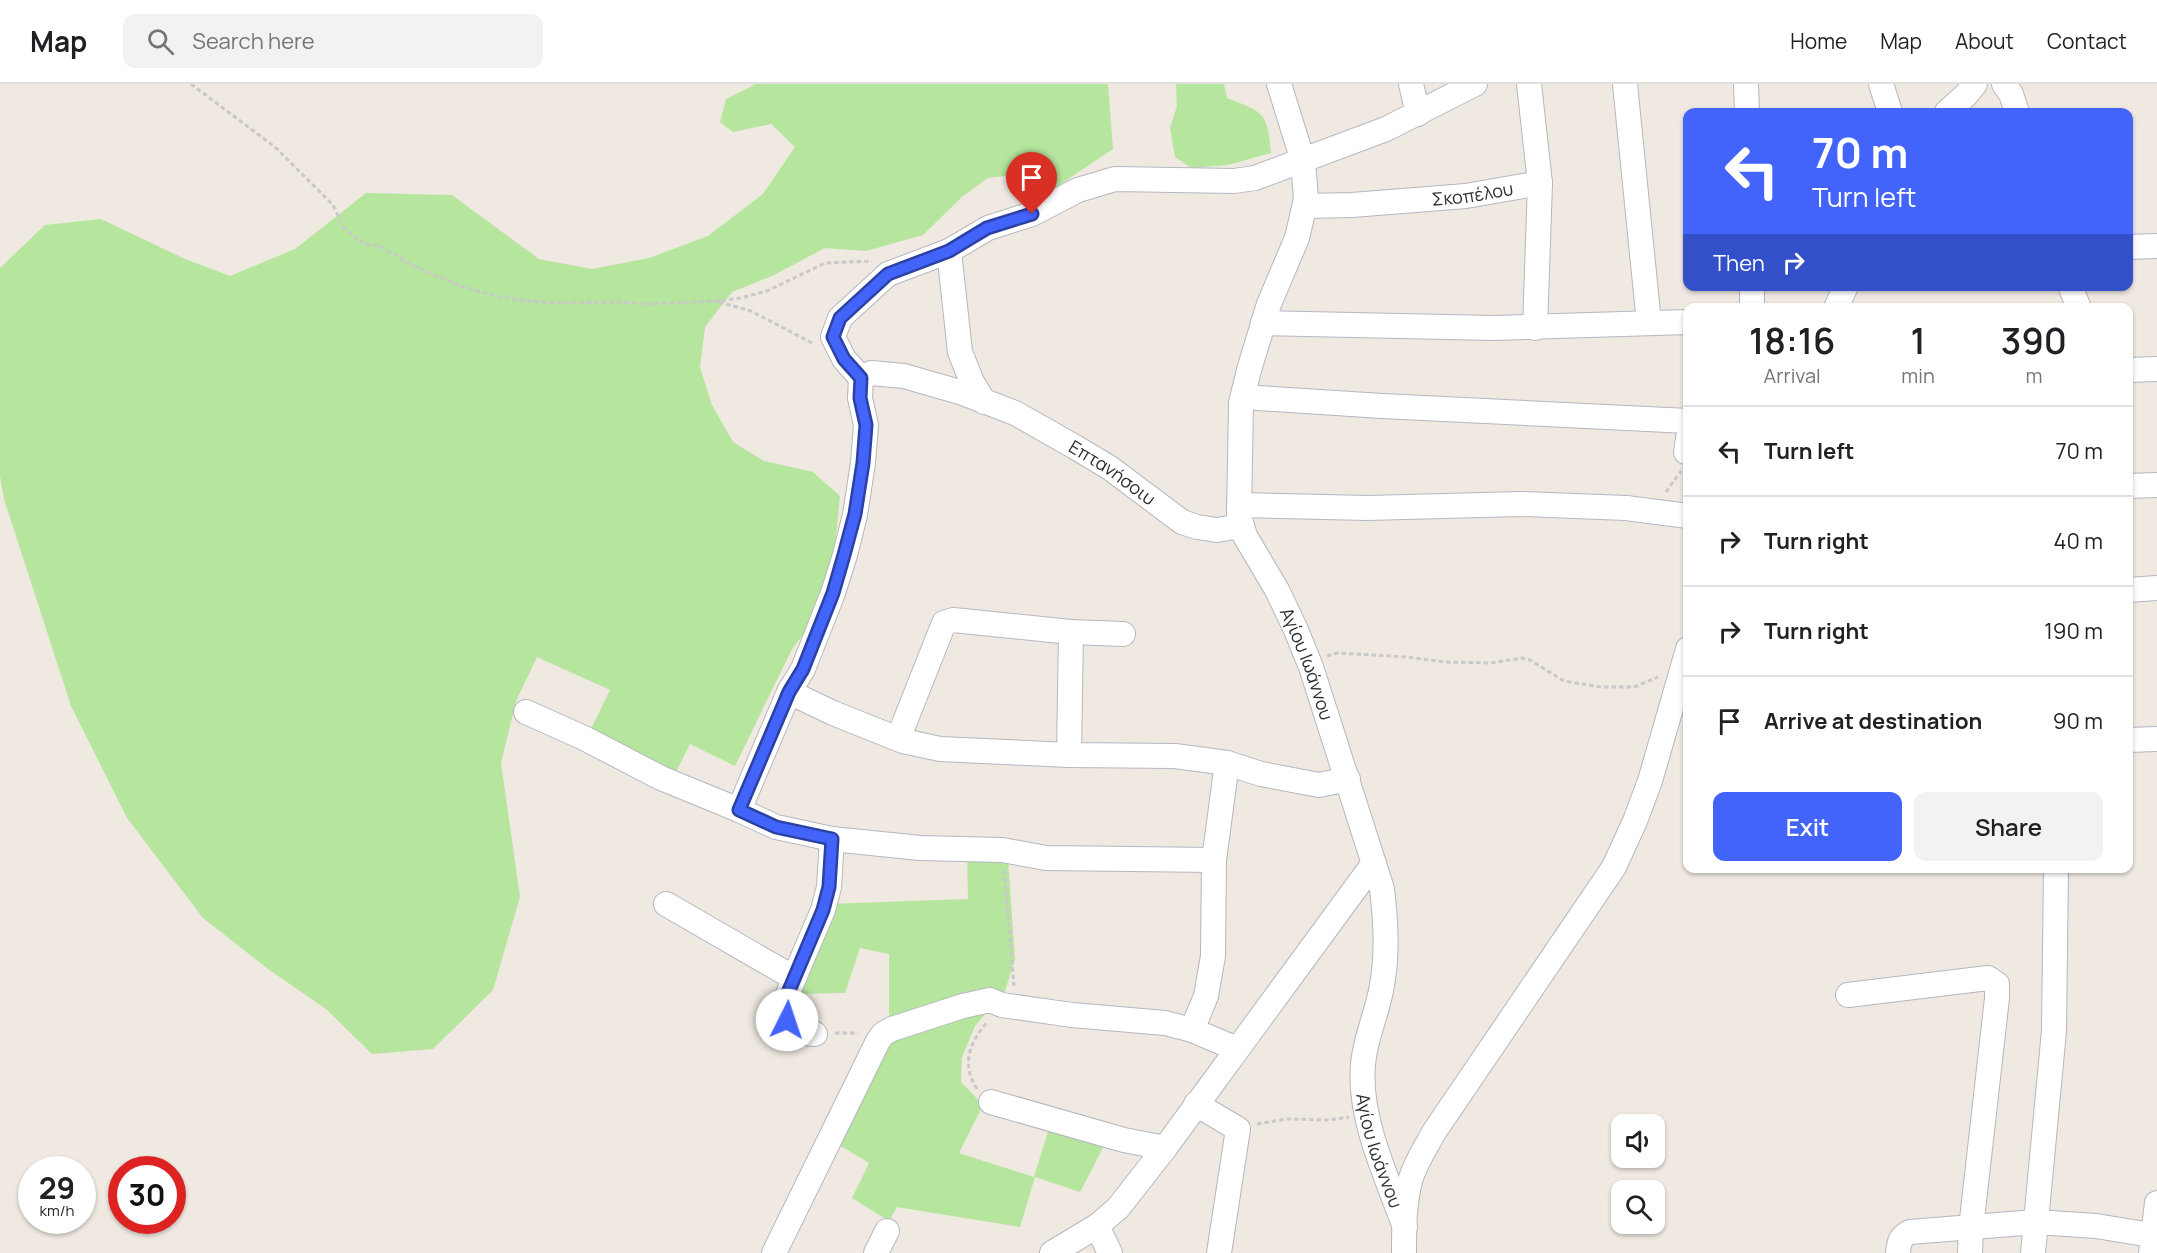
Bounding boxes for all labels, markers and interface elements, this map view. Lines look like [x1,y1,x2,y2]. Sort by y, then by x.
search box [123,14,543,68]
text: Map [30,22,87,60]
icon: search [144,25,177,58]
text: Search here [192,26,315,56]
text: Home [1790,27,1847,55]
text: Map [1880,27,1922,55]
text: About [1955,27,2014,55]
text: Contact [2047,27,2127,55]
text: 70 m [1812,123,1908,181]
icon: left [1713,132,1791,210]
pin [1006,152,1057,214]
icon: arrive [1015,161,1048,194]
street label: Σκοπέλου [1431,176,1515,211]
text: Turn left [1812,178,1916,215]
icon: right [1777,246,1810,279]
text: Then [1713,248,1765,278]
text: 18:16 [1749,316,1835,365]
text: 1 [1910,316,1926,365]
text: 390 [2001,316,2067,365]
text: Arrival [1764,362,1821,389]
text: min [1901,362,1935,389]
text: m [2025,362,2042,389]
street label: Επτανήσοιυ [1065,434,1161,510]
icon: left [1713,435,1746,468]
text: Turn left [1764,436,1854,466]
text: 70 m [2055,436,2103,466]
icon: right [1713,525,1746,558]
text: Turn right [1764,526,1869,556]
text: 40 m [2054,526,2103,556]
street label: Αγίου Ιωάννου [1275,603,1339,723]
icon: right [1713,615,1746,648]
text: Turn right [1764,616,1869,646]
text: 190 m [2044,616,2103,646]
icon: arrive [1713,705,1746,738]
text: Arrive at destination [1764,706,1982,736]
text: 90 m [2053,706,2103,736]
button: Exit [1713,792,1902,861]
button: Share [1914,792,2103,861]
position arrow [755,988,819,1052]
street label: Αγίου Ιωάννου [1351,1092,1409,1211]
map controls [1611,1114,1665,1234]
button: sound [1611,1114,1665,1168]
speed limit sign: 30 [108,1156,186,1234]
text: 29 [39,1167,75,1208]
button: search [1611,1180,1665,1234]
text: km/h [40,1200,74,1221]

